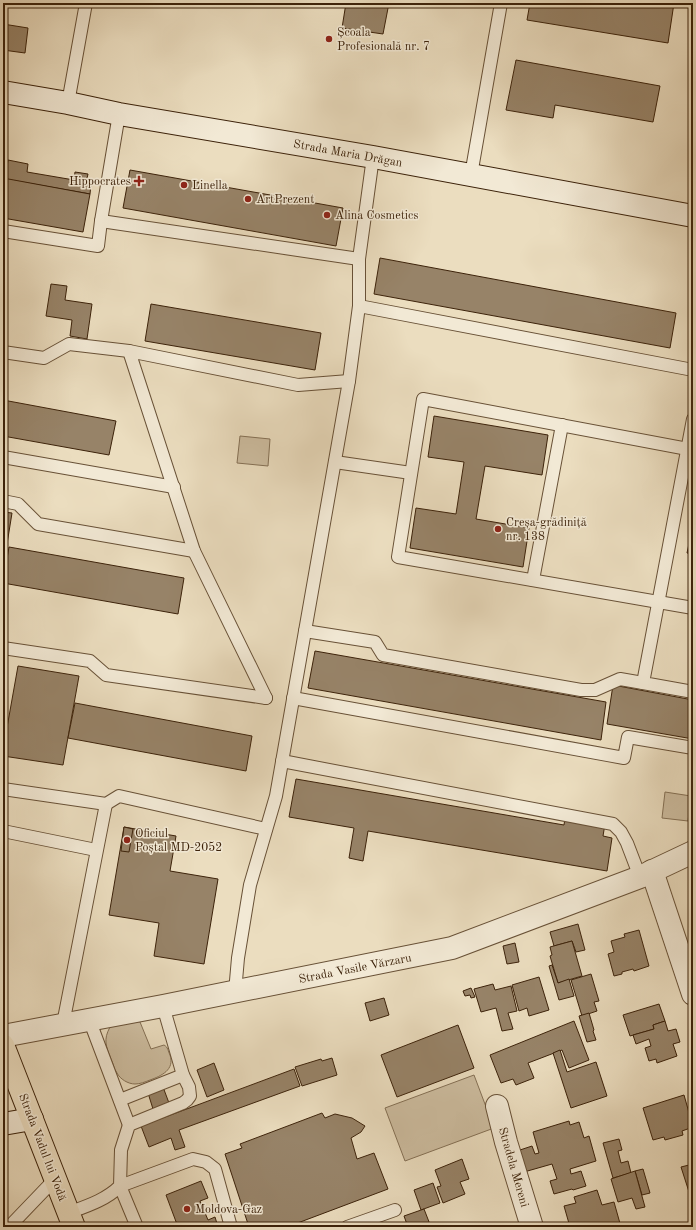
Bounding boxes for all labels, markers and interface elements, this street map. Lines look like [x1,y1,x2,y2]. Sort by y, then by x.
place label: Școala Profesională nr. 7 [337,27,430,53]
marker: Școala Profesională nr. 7 [324,34,334,44]
street label: Strada Maria Drăgan [292,138,404,170]
place label: Hippocrates [69,176,131,188]
marker: Hippocrates [134,176,144,186]
marker: Linella [179,180,189,190]
place label: Linella [192,180,228,192]
marker: ArtPrezent [243,194,253,204]
place label: ArtPrezent [256,194,314,206]
marker: Alina Cosmetics [322,210,332,220]
place label: Alina Cosmetics [335,210,419,222]
place label: Creșa-grădiniță nr. 138 [506,517,587,543]
marker: Creșa-grădiniță nr. 138 [493,524,503,534]
place label: Oficiul Poștal MD-2052 [135,828,222,854]
marker: Oficiul Poștal MD-2052 [122,835,132,845]
street label: Strada Vasile Vărzaru [298,952,413,986]
street label: Strada Vadul lui Vodă [16,1092,68,1203]
street label: Stradela Mereni [496,1126,530,1209]
marker: Moldova-Gaz [182,1204,192,1214]
place label: Moldova-Gaz [195,1204,262,1216]

